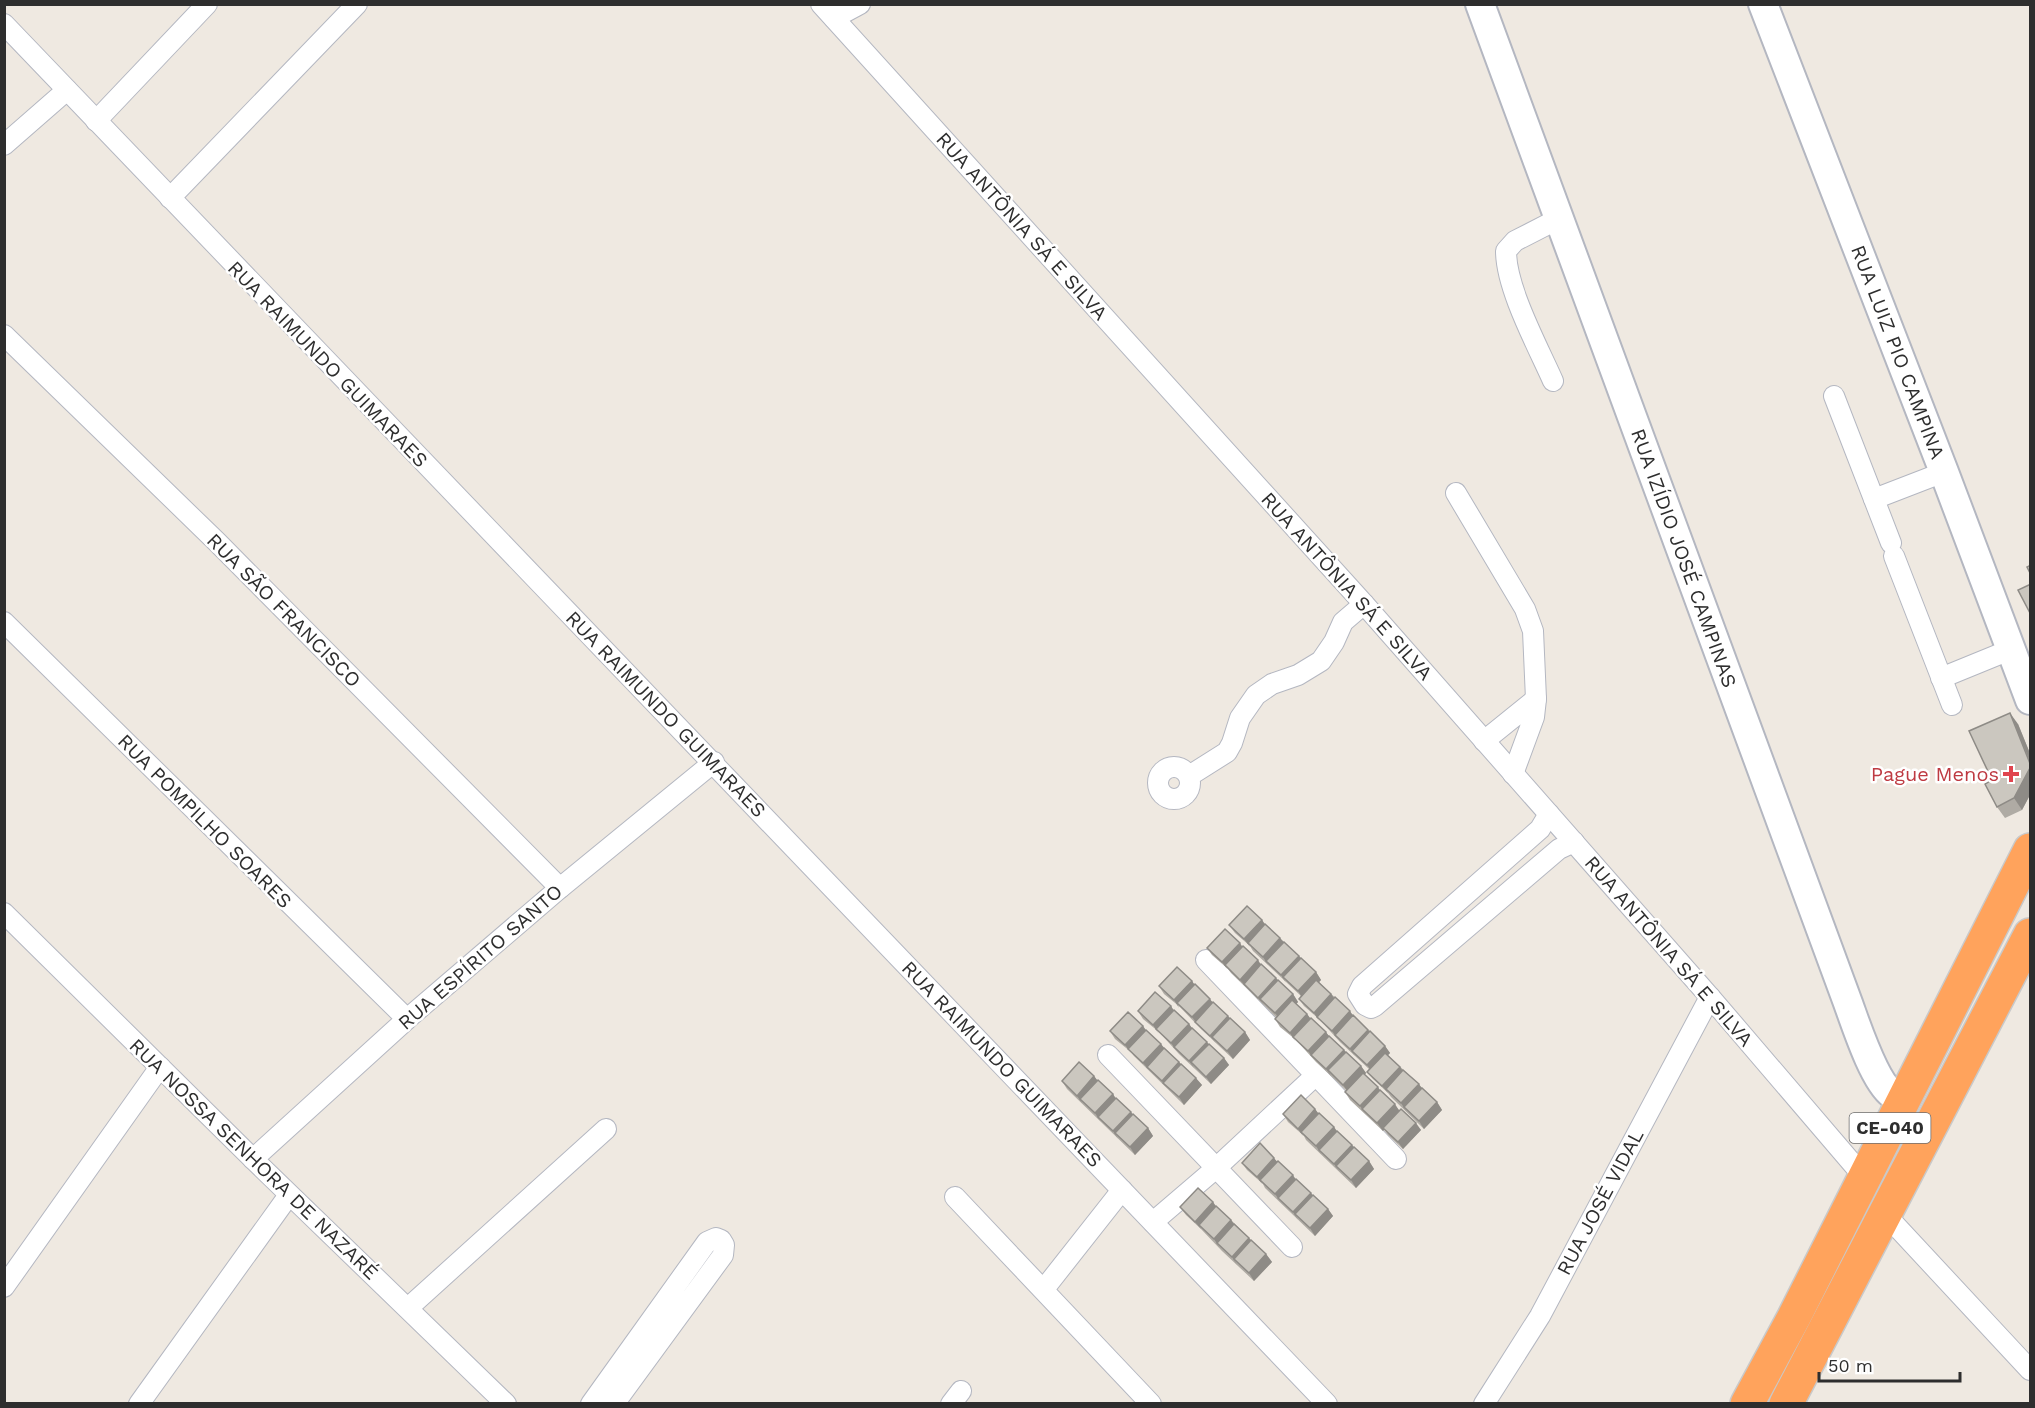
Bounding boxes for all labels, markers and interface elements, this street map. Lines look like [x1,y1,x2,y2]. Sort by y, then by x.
street label: RUA ANTÔNIA SÁ E SILVA [931,127,1113,325]
street label: RUA LUIZ PIO CAMPINA [1846,242,1950,462]
street label: RUA RAIMUNDO GUIMARAES [223,256,433,472]
street label: RUA IZÍDIO JOSÉ CAMPINAS [1626,425,1742,691]
street label: RUA ANTÔNIA SÁ E SILVA [1256,487,1438,685]
street label: RUA SÃO FRANCISCO [202,528,366,692]
street label: RUA RAIMUNDO GUIMARAES [561,606,771,822]
street label: RUA POMPILHO SOARES [113,729,297,913]
place label: Pague Menos [1871,762,1999,786]
marker: Pague Menos [2004,767,2018,781]
street label: RUA ANTÔNIA SÁ E SILVA [1580,851,1758,1051]
street label: RUA ESPÍRITO SANTO [393,879,567,1035]
street label: RUA RAIMUNDO GUIMARAES [897,956,1107,1172]
street label: RUA NOSSA SENHORA DE NAZARÉ [125,1033,383,1285]
road number: CE-040 [1850,1113,1930,1143]
street label: RUA JOSÉ VIDAL [1551,1125,1649,1279]
scale bar [1819,1345,1960,1383]
text: 50 m [1828,1355,1873,1376]

